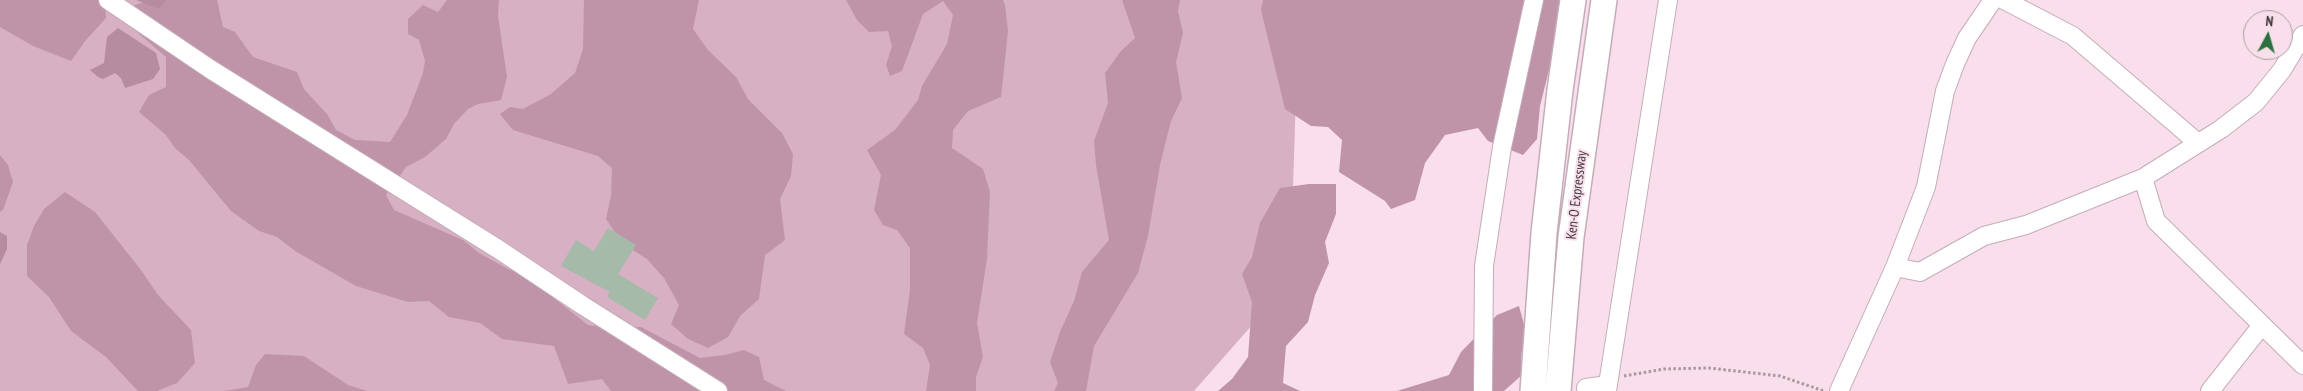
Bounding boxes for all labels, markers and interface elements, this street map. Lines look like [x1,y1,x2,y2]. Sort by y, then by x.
north arrow [2243,10,2293,60]
text: N [2265,12,2274,30]
street label: Ken-O Expressway [1563,150,1591,240]

